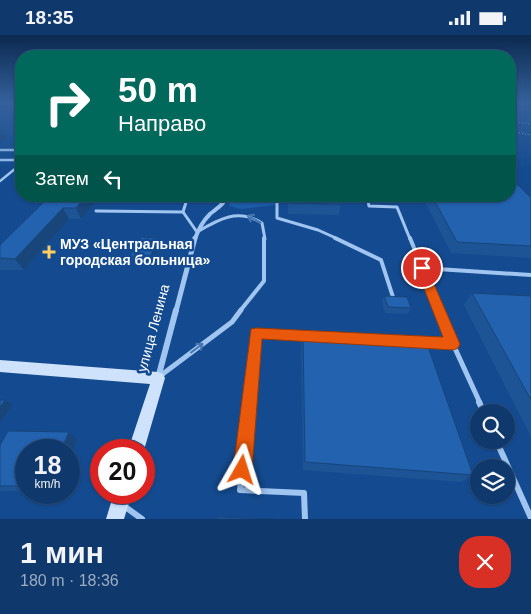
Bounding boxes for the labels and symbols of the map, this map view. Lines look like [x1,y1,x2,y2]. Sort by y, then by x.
one-way arrow [247,214,262,224]
place label: МУЗ «Центральная городская больница» [60,236,210,268]
marker: МУЗ «Центральная городская больница» [42,245,56,259]
pin [401,247,443,289]
street label: улица Ленина [134,282,172,374]
one-way arrow [190,343,204,353]
speed limit sign: 20 [90,439,155,504]
position arrow [215,443,267,495]

